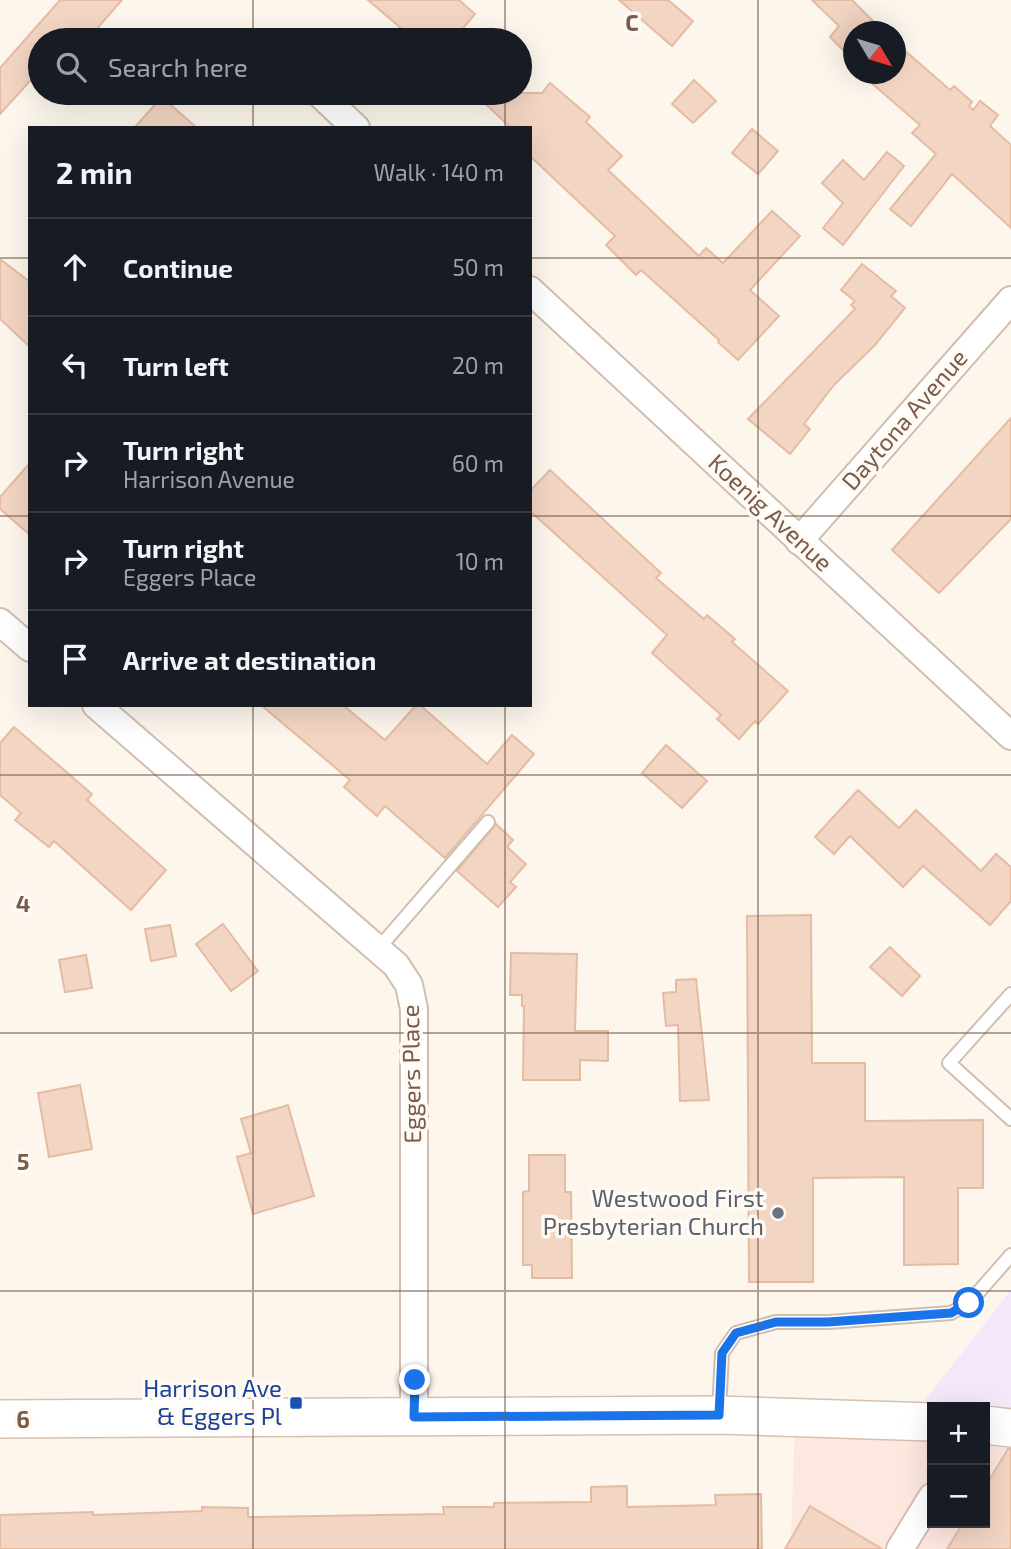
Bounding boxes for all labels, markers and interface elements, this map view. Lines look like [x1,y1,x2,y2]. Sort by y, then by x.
text: C [625,8,639,36]
north arrow [843,21,906,84]
search box [28,28,532,105]
icon: search [52,48,90,86]
text: Search here [108,51,248,82]
text: 2 min [56,154,133,190]
text: Walk · 140 m [373,158,504,186]
icon: ahead [56,248,94,286]
text: Continue [123,252,233,283]
text: 50 m [453,253,504,281]
street label: Daytona Avenue [835,343,973,495]
icon: left [56,346,94,384]
text: Turn left [123,350,229,381]
text: 20 m [452,351,504,379]
text: Turn right [123,434,244,465]
icon: right [56,444,94,482]
street label: Koenig Avenue [703,447,839,577]
text: 60 m [452,449,504,477]
text: Harrison Avenue [123,465,295,493]
text: Turn right [123,532,244,563]
icon: right [56,542,94,580]
text: 10 m [456,547,504,575]
text: Eggers Place [123,563,256,591]
icon: arrive [56,640,94,678]
text: Arrive at destination [123,644,376,675]
text: 4 [16,889,30,917]
street label: Eggers Place [395,1004,426,1144]
text: 5 [17,1147,29,1175]
place label: Westwood First Presbyterian Church [543,1183,764,1240]
marker: Westwood First Presbyterian Church [770,1205,786,1221]
route start [953,1287,984,1318]
route end [399,1364,430,1395]
place label: Harrison Ave & Eggers Pl [143,1373,282,1430]
marker: Harrison Ave & Eggers Pl [288,1395,304,1411]
map controls [927,1402,990,1528]
button: + [927,1402,990,1465]
text: 6 [16,1405,30,1433]
button: − [927,1465,990,1528]

